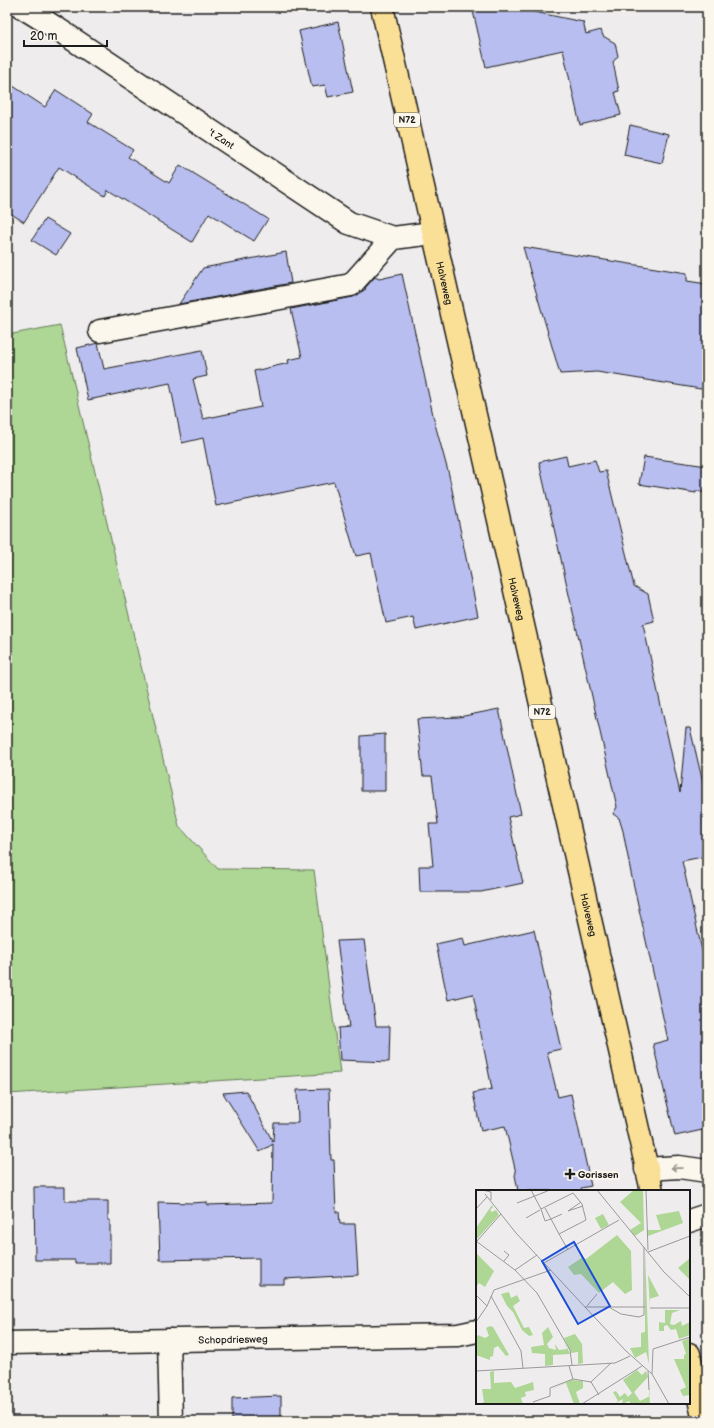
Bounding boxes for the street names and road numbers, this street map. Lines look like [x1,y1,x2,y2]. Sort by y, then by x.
road number: N72 [394,113,420,127]
street label: 't Zant [206,126,236,152]
street label: Halveweg [433,260,455,306]
street label: Halveweg [505,576,527,622]
road number: N72 [529,705,555,719]
street label: Halveweg [577,892,599,938]
street label: Schopdriesweg [198,1333,268,1347]

